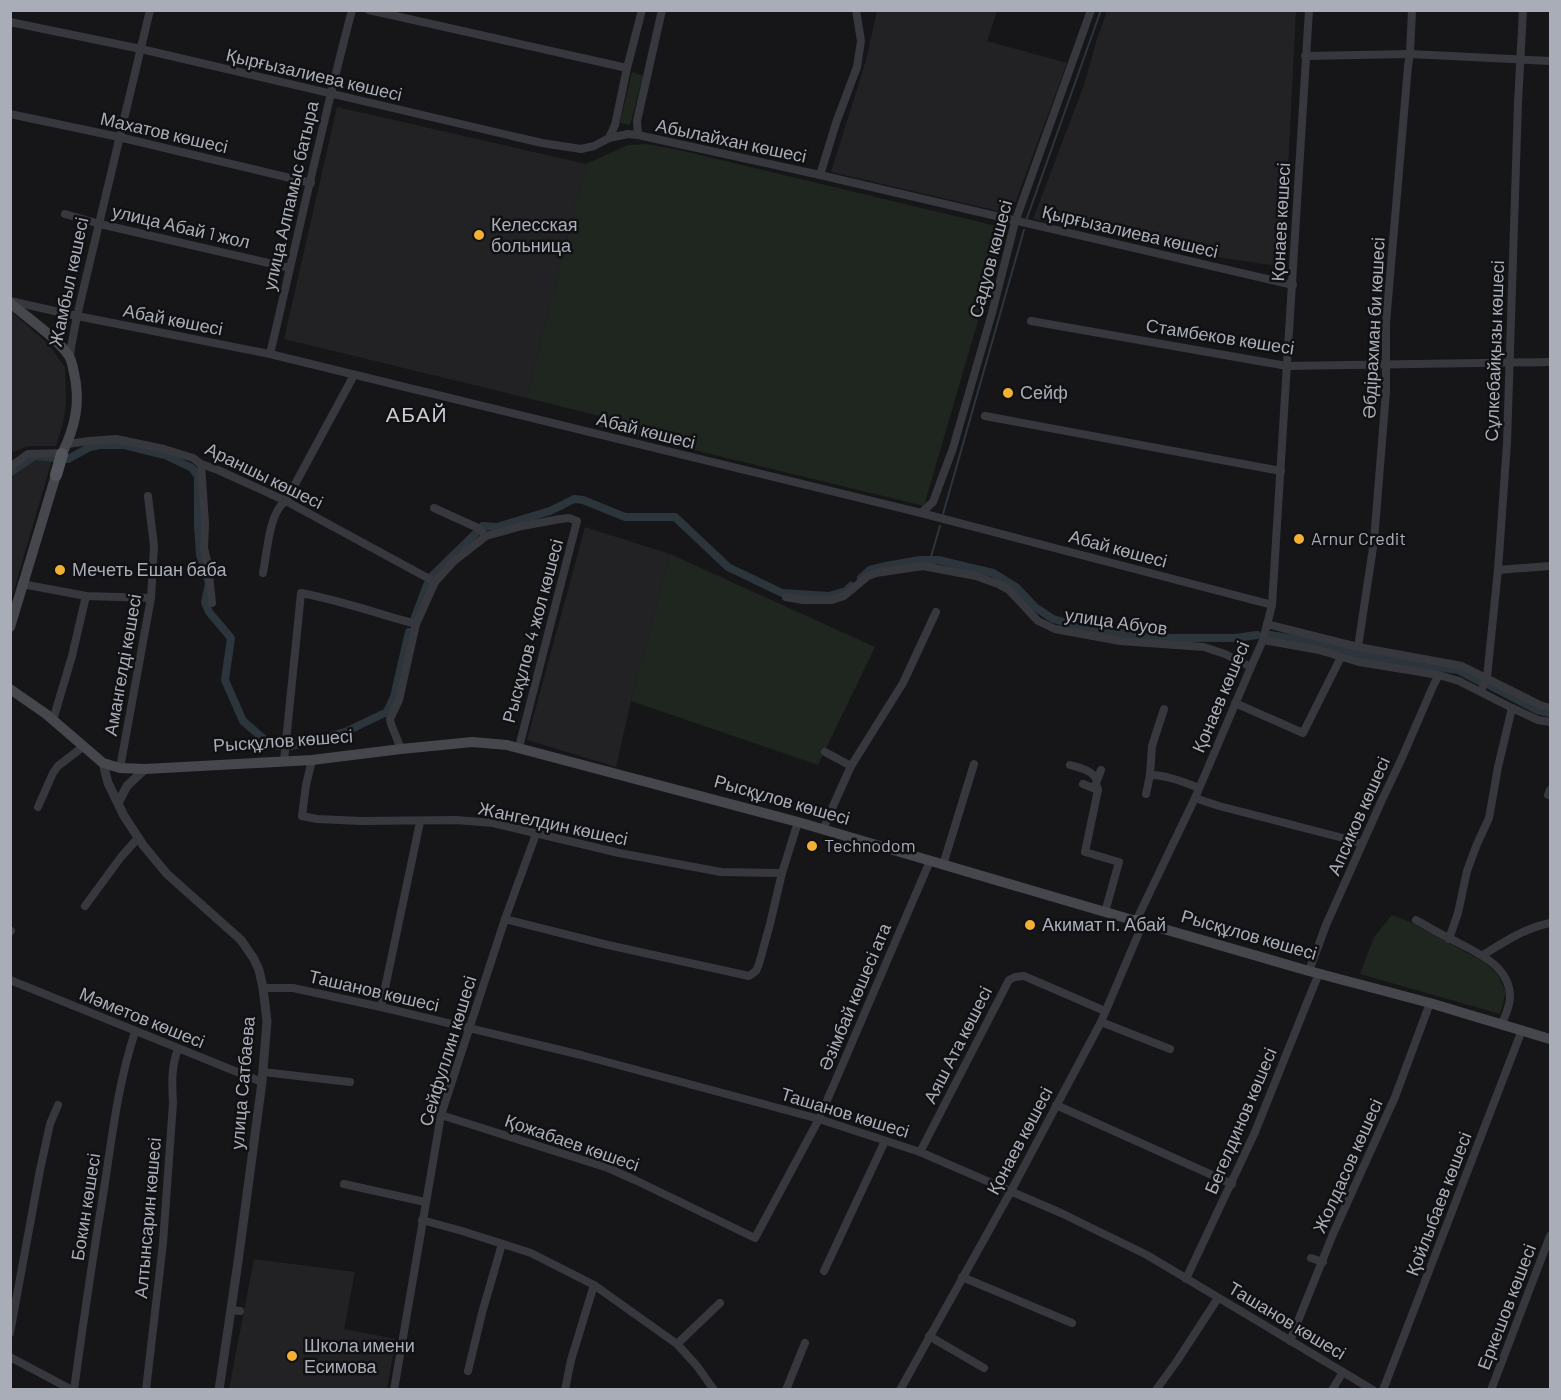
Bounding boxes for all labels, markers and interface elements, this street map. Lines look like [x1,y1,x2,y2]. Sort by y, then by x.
street label: Қырғызалиева көшесі [224,43,404,105]
street label: улица Алпамыс батыра [257,98,323,293]
street label: Махатов көшесі [98,107,230,157]
street label: Абылайхан көшесі [654,113,809,167]
street label: Қонаев көшесі [1266,162,1294,282]
street label: Садуов көшесі [964,197,1016,320]
street label: улица Абай 1 жол [110,199,252,253]
street label: Қырғызалиева көшесі [1040,200,1220,262]
place label: Келесская больница [491,213,577,256]
street label: Жамбыл көшесі [44,215,92,348]
marker: Келесская больница [472,228,486,242]
street label: Әбдірахман би көшесі [1357,237,1389,419]
street label: Сұлкебайқызы көшесі [1480,260,1508,442]
street label: Абай көшесі [122,299,225,339]
street label: Стамбеков көшесі [1144,313,1296,359]
place label: Сейф [1020,381,1068,403]
marker: Сейф [1001,386,1015,400]
district label: АБАЙ [386,401,448,426]
street label: Абай көшесі [595,407,698,453]
street label: Араншы көшесі [202,437,327,513]
street label: Абай көшесі [1067,524,1170,572]
place label: Arnur Credit [1311,527,1406,549]
marker: Arnur Credit [1292,532,1306,546]
street label: Рысқұлов 4 жол көшесі [497,536,567,725]
place label: Мечеть Ешан баба [72,558,227,580]
marker: Мечеть Ешан баба [53,563,67,577]
street label: Амангелді көшесі [99,592,145,738]
street label: улица Абуов [1063,603,1169,639]
street label: Қонаев көшесі [1187,638,1253,756]
street label: Рысқұлов көшесі [212,724,354,756]
street label: Апсиков көшесі [1322,753,1394,878]
street label: Рысқұлов көшесі [712,769,853,829]
street label: Жангелдин көшесі [476,796,630,850]
place label: Technodom [824,834,916,856]
marker: Technodom [805,839,819,853]
street label: Рысқұлов көшесі [1179,904,1320,964]
place label: Акимат п. Абай [1042,913,1166,935]
marker: Акимат п. Абай [1023,918,1037,932]
street label: Әзімбай көшесі ата [813,919,895,1074]
street label: Ташанов көшесі [307,964,442,1016]
street label: Сейфуллин көшесі [414,973,480,1129]
street label: Мәметов көшесі [76,982,208,1052]
street label: Аяш Ата көшесі [918,982,996,1107]
street label: улица Сатбаева [225,1015,259,1150]
street label: Бегелдинов көшесі [1199,1044,1281,1197]
street label: Ташанов көшесі [778,1082,912,1142]
street label: Қонаев көшесі [981,1083,1057,1198]
street label: Жолдасов көшесі [1308,1095,1387,1236]
street label: Қожабаев көшесі [502,1109,642,1175]
street label: Қойлыбаев көшесі [1400,1129,1476,1279]
street label: Алтынсарин көшесі [129,1136,165,1299]
street label: Бокин көшесі [66,1151,104,1262]
street label: Еркешов көшесі [1472,1241,1540,1373]
street label: Ташанов көшесі [1225,1276,1350,1364]
place label: Школа имени Есимова [304,1334,415,1377]
marker: Школа имени Есимова [285,1349,299,1363]

